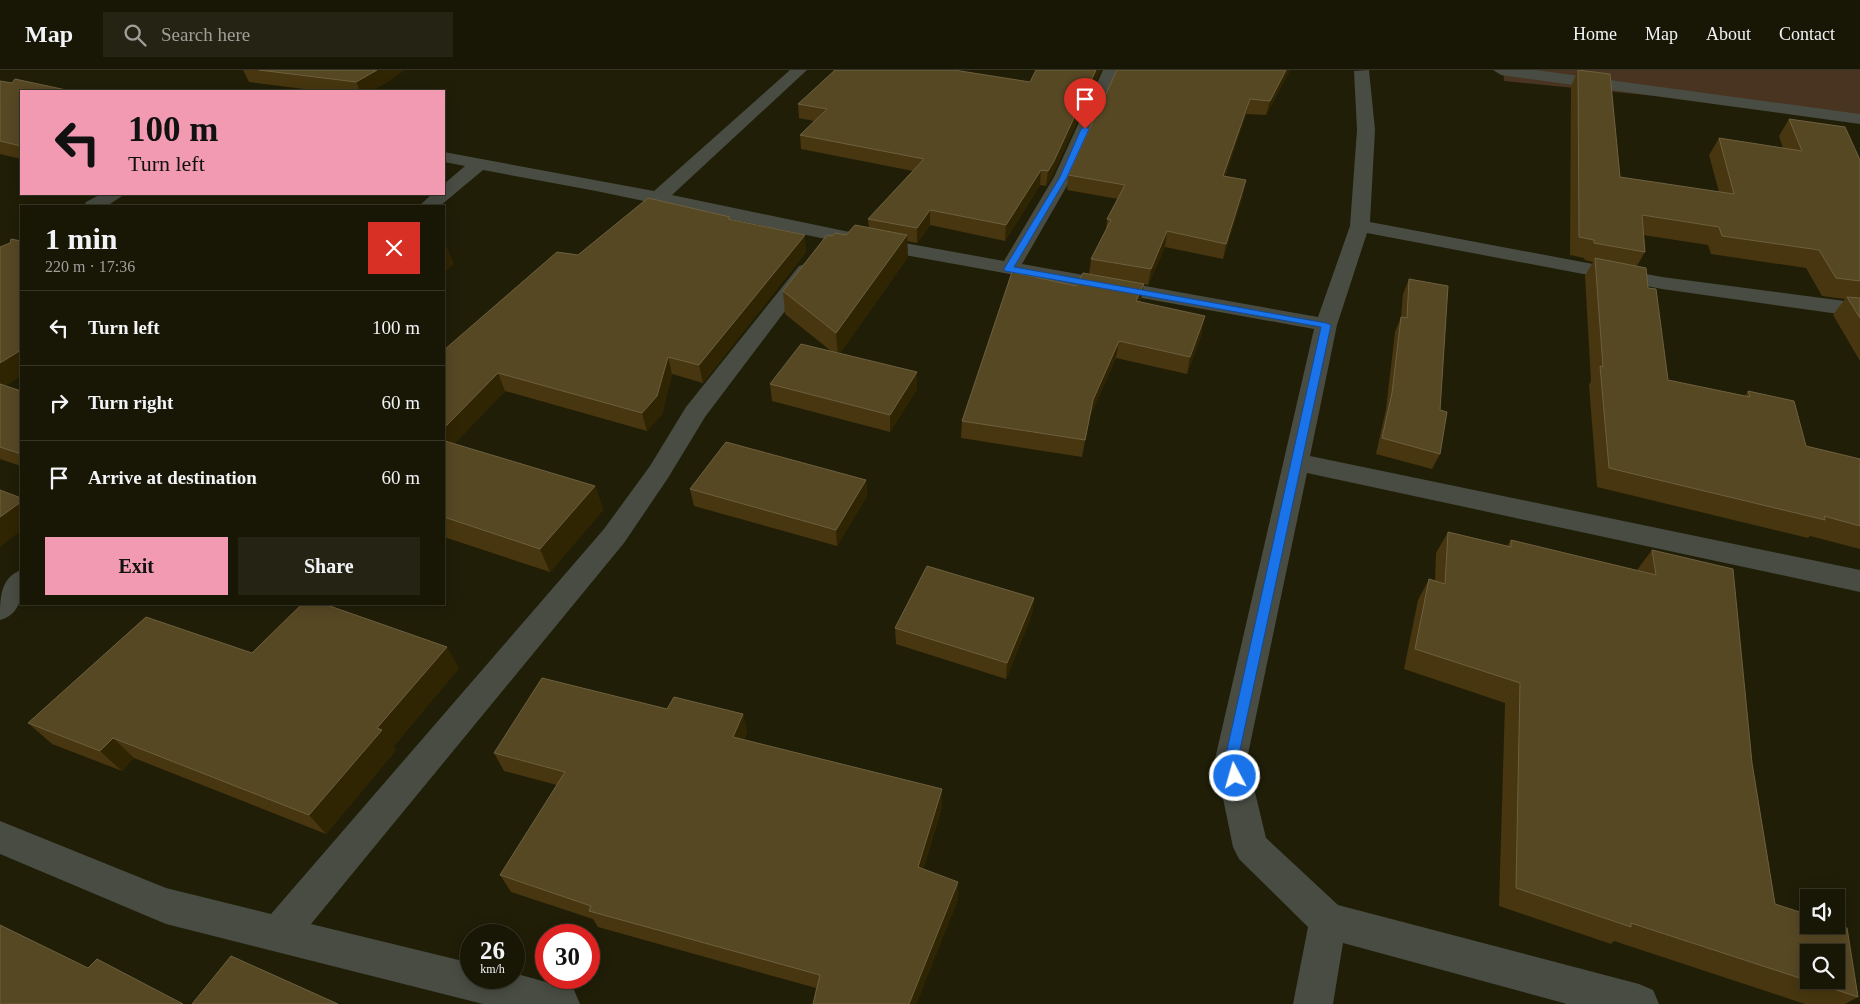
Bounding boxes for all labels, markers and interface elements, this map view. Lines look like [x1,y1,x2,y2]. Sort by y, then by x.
search box [103,12,453,57]
text: Map [25,21,73,47]
icon: search [121,21,149,49]
text: Search here [161,24,250,45]
text: Home [1573,24,1617,44]
text: Map [1645,24,1678,44]
text: About [1706,24,1751,44]
text: Contact [1779,24,1835,44]
pin [1064,78,1106,129]
icon: arrive [1071,85,1099,113]
icon: left [45,110,110,175]
text: 100 m [128,110,218,149]
text: Turn left [128,151,205,176]
text: 1 min [45,222,118,255]
button: close [368,222,420,274]
text: 220 m · 17:36 [45,258,135,275]
icon: left [45,314,73,342]
text: Turn left [88,317,160,338]
text: 100 m [372,317,420,338]
icon: right [45,389,73,417]
text: Turn right [88,392,173,413]
text: 60 m [381,392,420,413]
icon: arrive [45,464,73,492]
text: Arrive at destination [88,467,257,488]
text: 60 m [381,467,420,488]
button: Exit [45,537,228,595]
button: Share [238,537,420,595]
position arrow [1208,749,1260,801]
map controls [1800,889,1845,989]
button: sound [1800,889,1845,934]
speed limit sign: 30 [535,924,600,989]
text: 26 [480,937,505,964]
button: search [1800,944,1845,989]
text: km/h [480,962,505,976]

